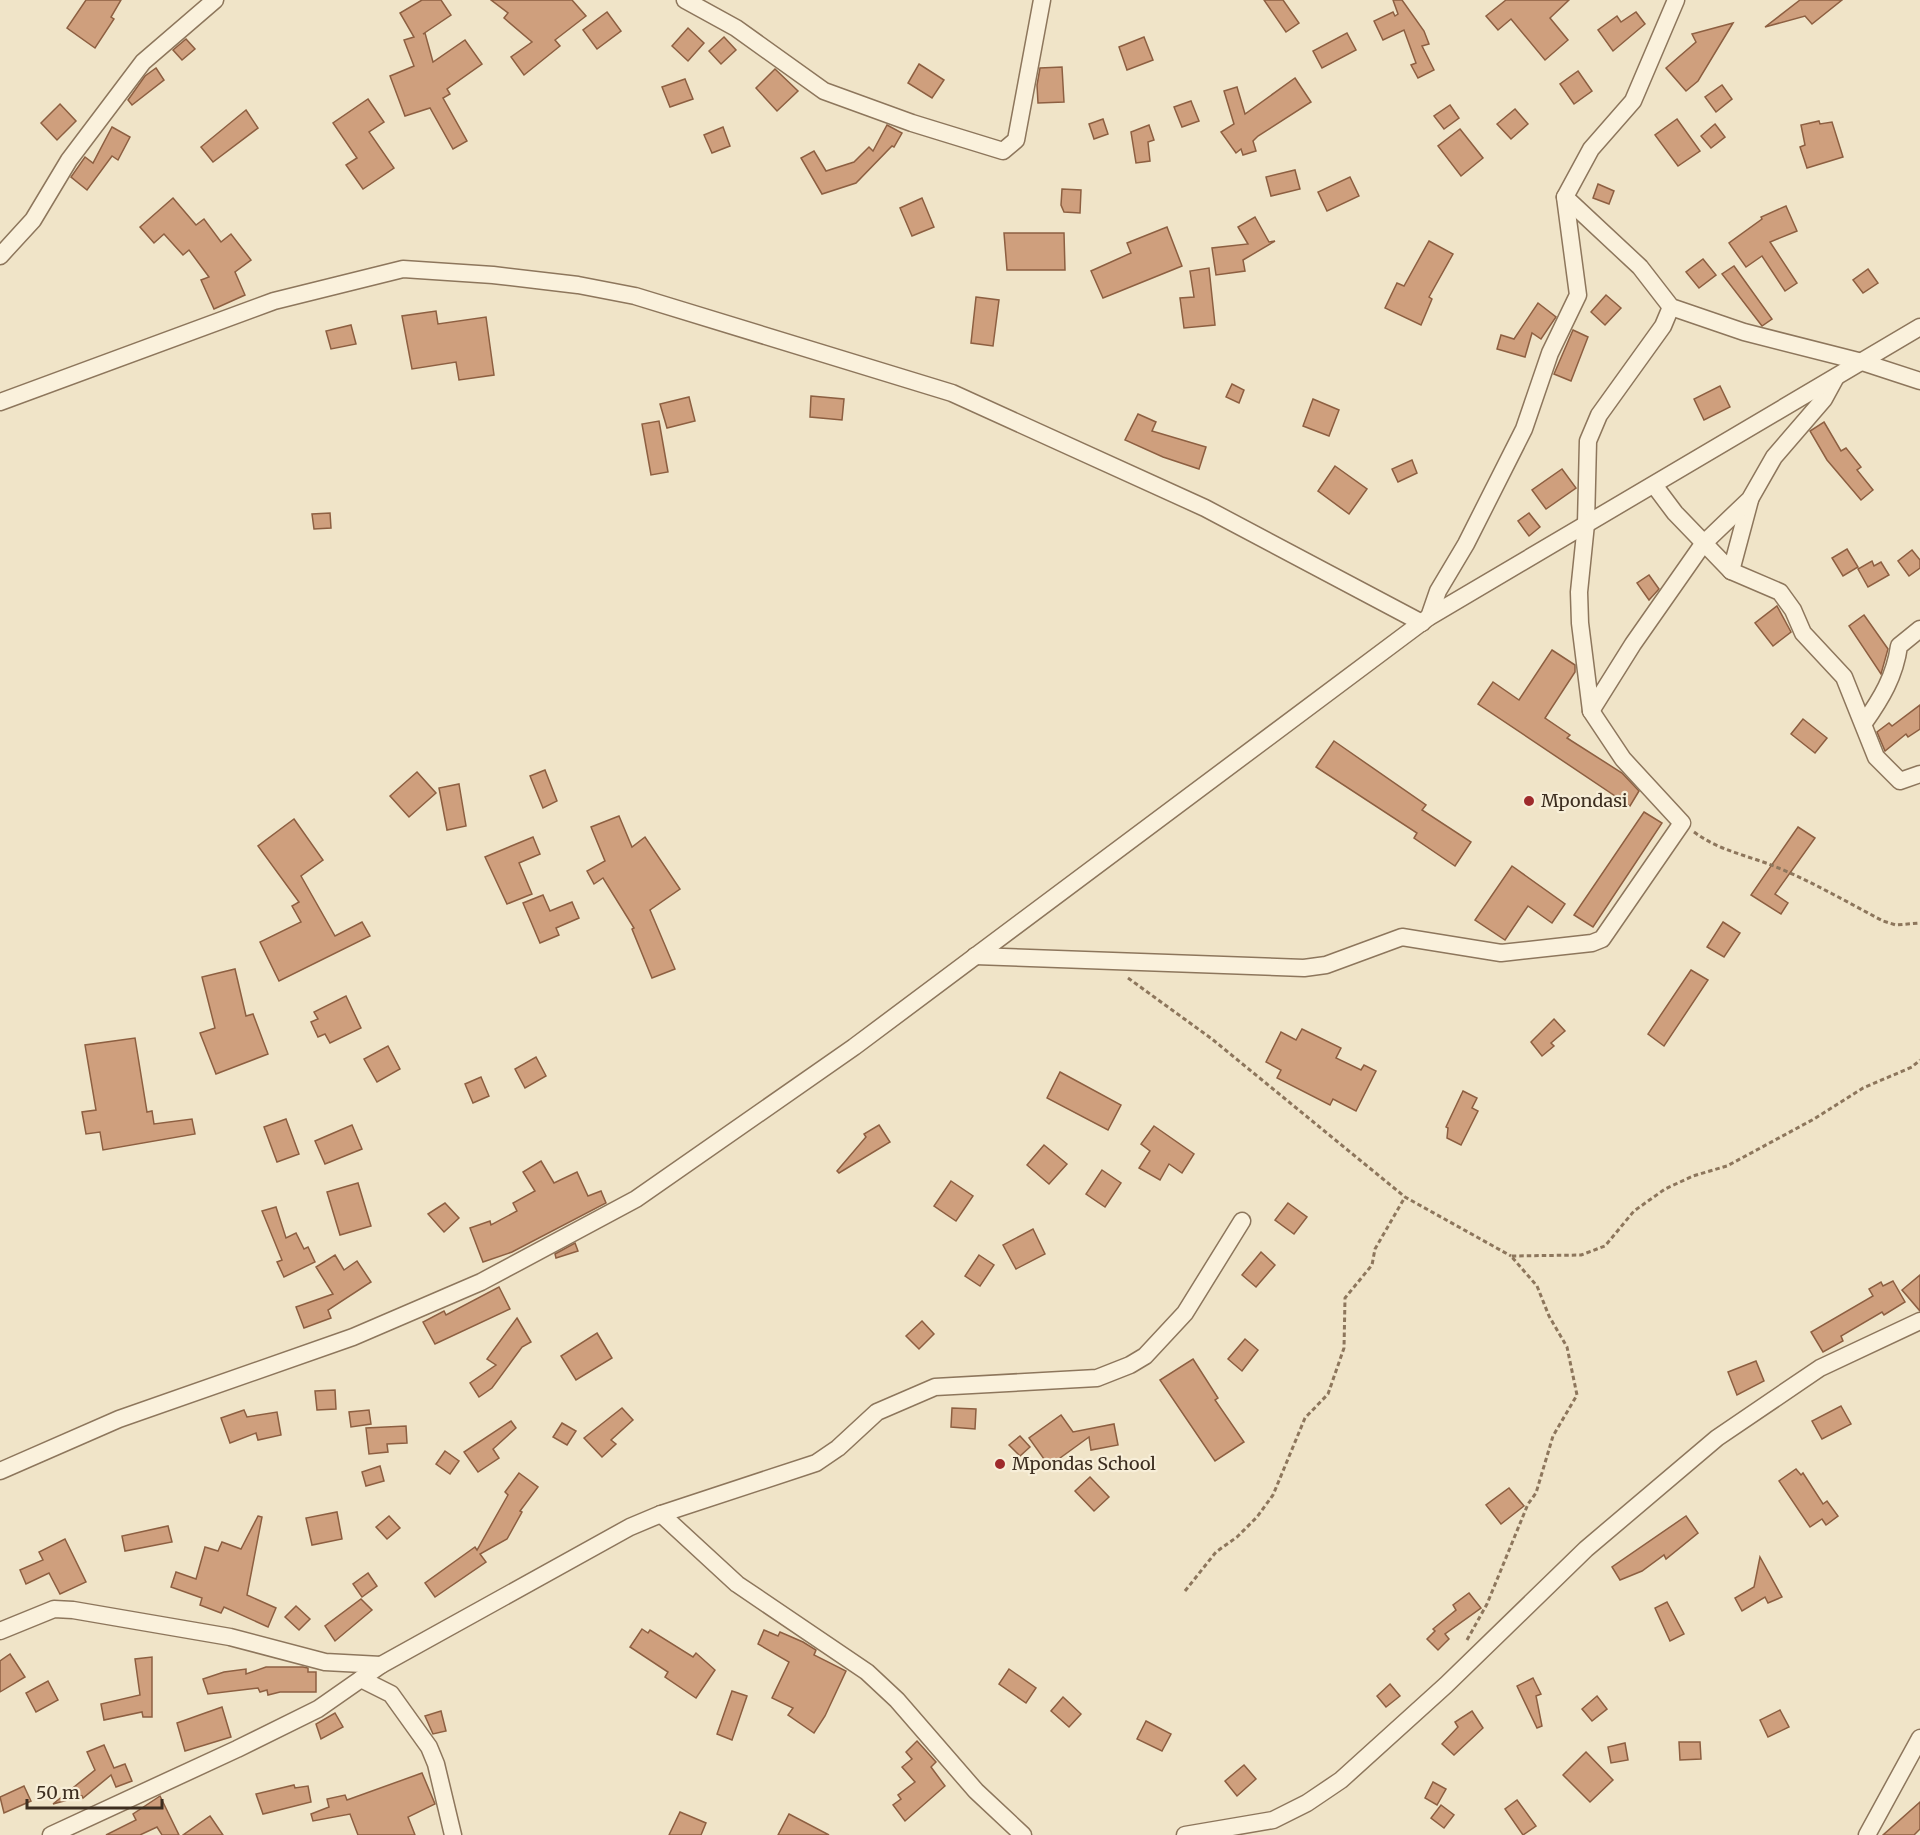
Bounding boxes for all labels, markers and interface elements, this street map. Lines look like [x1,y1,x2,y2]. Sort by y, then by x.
place label: Mpondasi [1541,789,1628,812]
marker: Mpondasi [1522,794,1536,808]
place label: Mpondas School [1012,1452,1156,1475]
marker: Mpondas School [993,1457,1007,1471]
scale bar [27,1772,162,1810]
text: 50 m [36,1781,80,1804]

